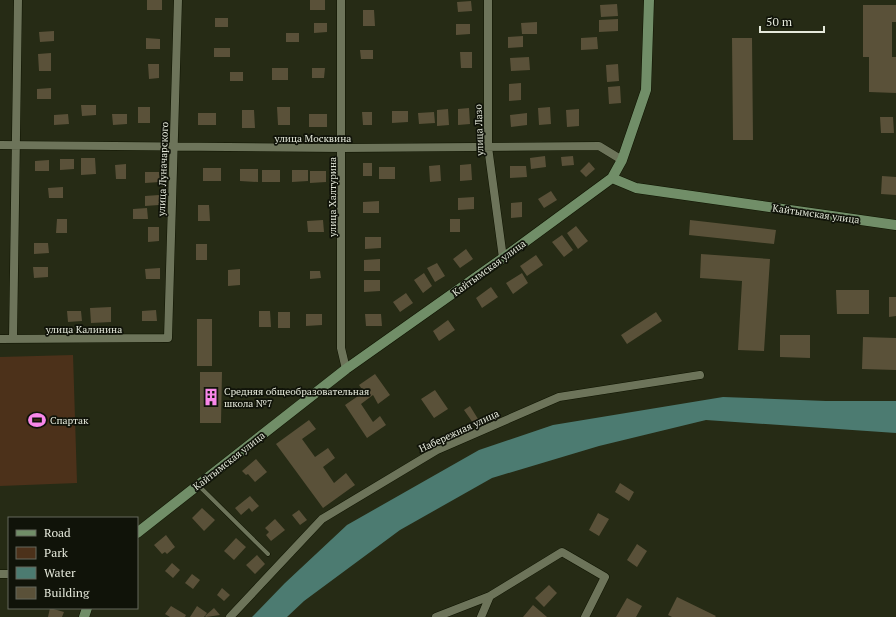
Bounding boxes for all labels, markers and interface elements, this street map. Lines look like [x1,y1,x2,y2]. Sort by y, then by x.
scale bar [760,8,824,34]
text: 50 m [766,14,793,29]
street label: улица Лазо [472,103,486,157]
street label: улица Луначарского [155,121,171,217]
street label: улица Москвина [274,132,351,145]
street label: улица Халтурина [326,157,339,238]
street label: Кайтымская улица [772,201,860,227]
street label: Кайтымская улица [450,237,528,299]
street label: улица Калинина [45,323,122,336]
place label: Средняя общеобразовательная школа №7 [224,385,369,410]
building icon: Средняя общеобразовательная школа №7 [201,387,221,407]
street label: Набережная улица [417,407,501,455]
sports icon: Спартак [27,410,47,430]
place label: Спартак [50,414,89,427]
street label: Кайтымская улица [190,429,268,493]
legend [8,517,138,609]
text: Road [44,525,71,540]
text: Park [44,545,69,560]
text: Water [44,565,76,580]
text: Building [44,585,90,600]

